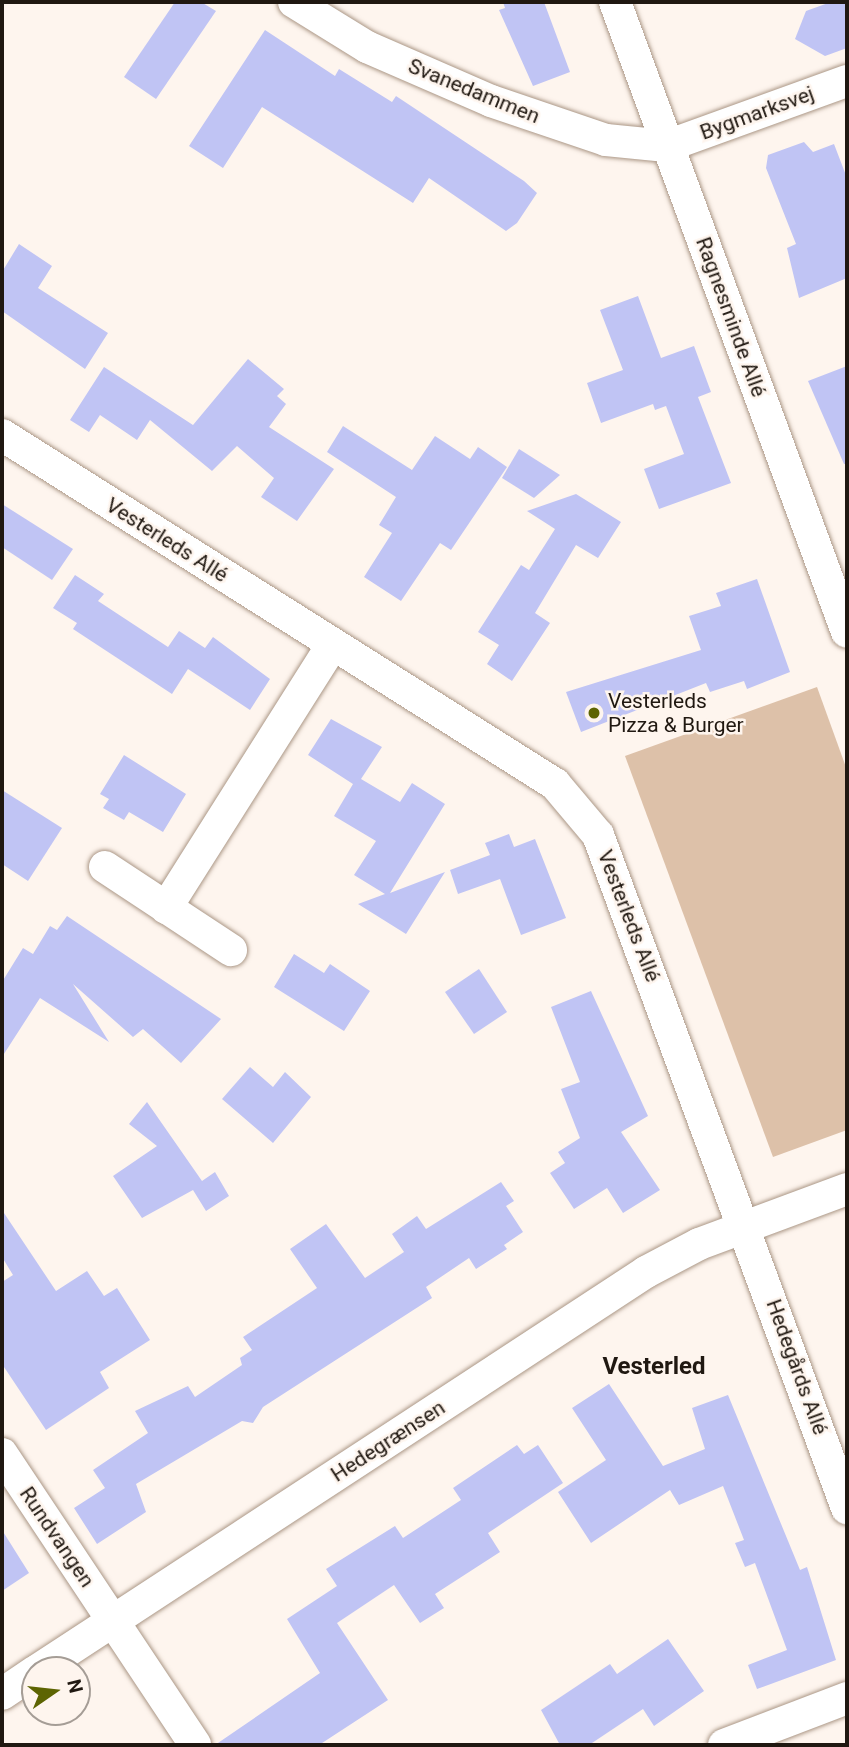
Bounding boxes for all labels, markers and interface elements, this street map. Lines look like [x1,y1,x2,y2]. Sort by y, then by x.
street label: Svanedammen [405,53,543,129]
street label: Bygmarksvej [697,81,817,145]
street label: Ragnesminde Allé [690,234,772,400]
street label: Vesterleds Allé [101,492,233,588]
place label: Vesterleds Pizza & Burger [608,688,744,738]
marker: Vesterleds Pizza & Burger [586,705,602,721]
street label: Vesterleds Allé [592,847,666,985]
street label: Hedegårds Allé [761,1296,833,1438]
district label: Vesterled [602,1353,706,1381]
street label: Hedegrænsen [326,1395,450,1487]
street label: Rundvangen [14,1482,100,1592]
north arrow [21,1656,91,1726]
text: N [62,1677,88,1696]

